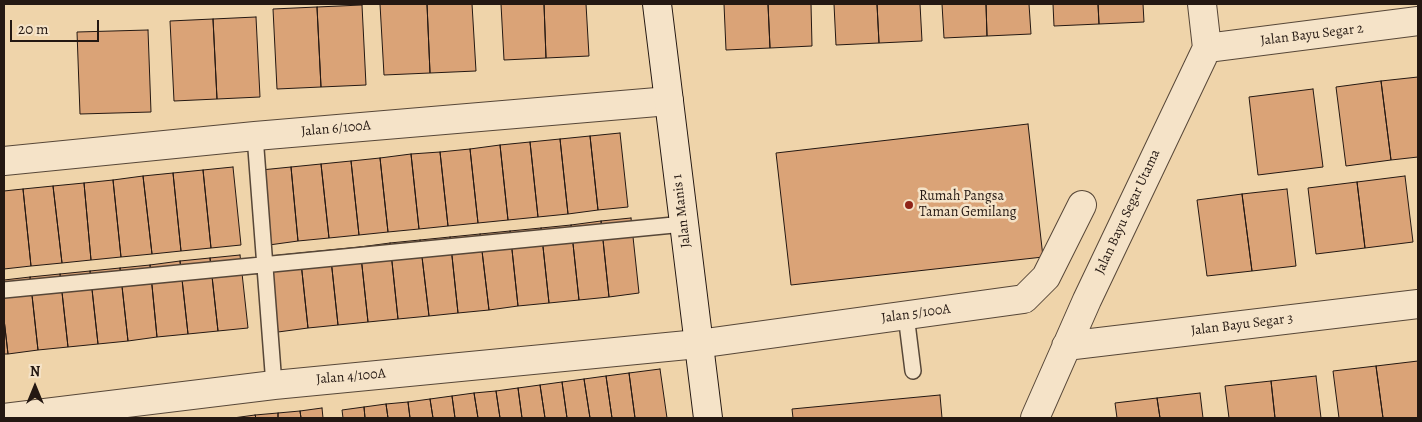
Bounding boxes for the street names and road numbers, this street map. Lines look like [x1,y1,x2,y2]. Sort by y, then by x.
street label: Jalan Bayu Segar 2 [1260,20,1364,50]
street label: Jalan 6/100A [300,118,372,140]
street label: Jalan Bayu Segar Utama [1092,147,1164,277]
street label: Jalan Manis 1 [669,173,695,249]
street label: Jalan 5/100A [880,301,952,327]
street label: Jalan Bayu Segar 3 [1190,310,1294,340]
street label: Jalan 4/100A [315,366,387,388]

